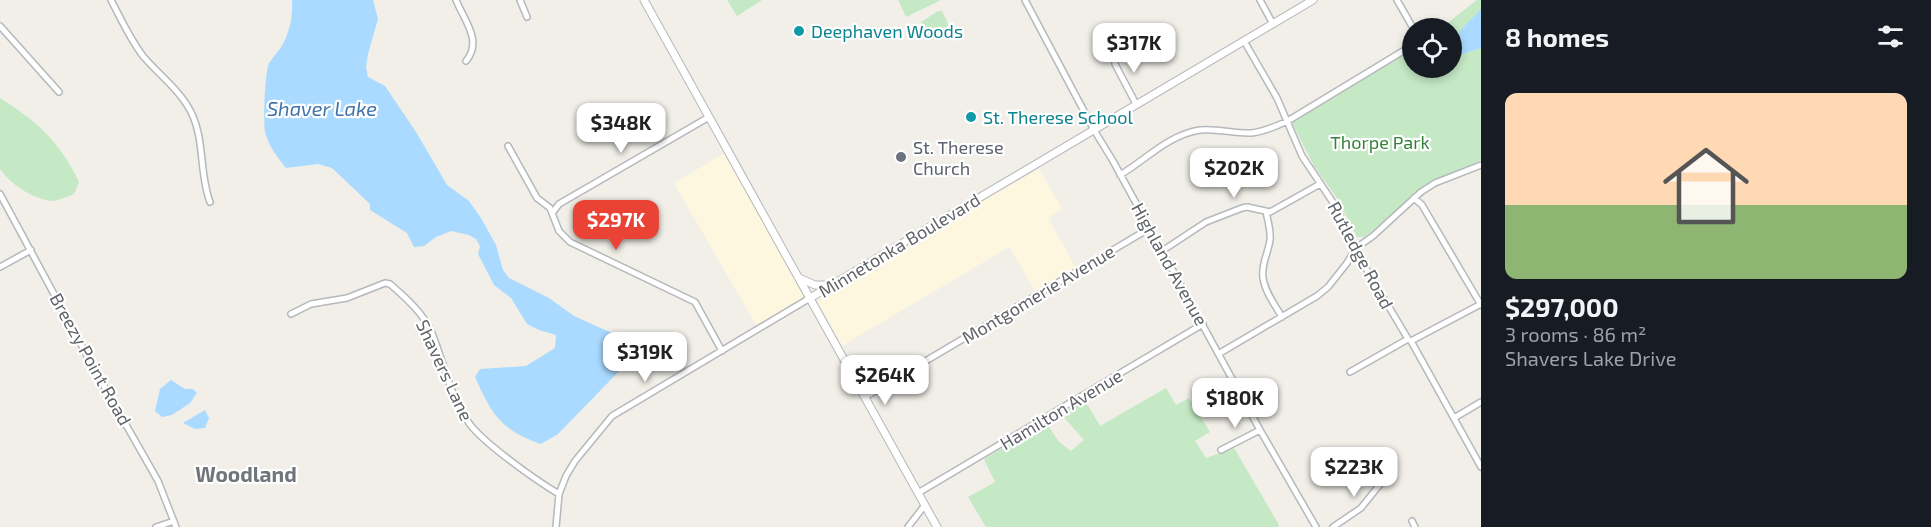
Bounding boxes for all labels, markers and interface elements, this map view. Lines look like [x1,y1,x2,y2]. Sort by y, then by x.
map controls [1402,18,1462,78]
button: locate [1402,18,1462,78]
place label: Deephaven Woods [811,20,963,42]
icon: filters [1874,20,1907,53]
text: 8 homes [1505,21,1609,52]
pin: $317K [1092,23,1176,74]
marker: Deephaven Woods [792,24,806,38]
text: $317K [1107,30,1161,54]
water label: Shaver Lake [267,96,377,120]
pin: $348K [579,103,663,154]
place label: St. Therese School [983,106,1133,128]
text: $348K [591,110,651,134]
marker: St. Therese School [964,110,978,124]
park label: Thorpe Park [1330,131,1430,153]
icon: home [1652,132,1760,240]
place label: St. Therese Church [913,136,1004,179]
pin: $202K [1192,148,1276,199]
marker: St. Therese Church [894,150,908,164]
text: $202K [1204,155,1264,179]
street label: Minnetonka Boulevard [814,188,984,302]
street label: Rutledge Road [1323,197,1399,313]
street label: Highland Avenue [1127,199,1213,329]
pin: $297K [574,200,658,251]
text: $297K [587,207,645,231]
street label: Montgomerie Avenue [958,240,1118,348]
street label: Breezy Point Road [46,289,136,429]
text: $297,000 [1505,291,1619,322]
street label: Shavers Lane [412,316,478,424]
text: 3 rooms · 86 m² [1505,322,1646,346]
pin: $319K [603,332,687,383]
text: $319K [617,339,673,363]
text: Shavers Lake Drive [1505,346,1677,370]
pin: $264K [843,355,927,406]
text: $264K [855,362,915,386]
street label: Hamilton Avenue [996,364,1126,454]
pin: $180K [1193,378,1277,429]
text: $180K [1206,385,1264,409]
pin: $223K [1312,447,1396,498]
text: $223K [1325,454,1383,478]
district label: Woodland [195,461,297,486]

